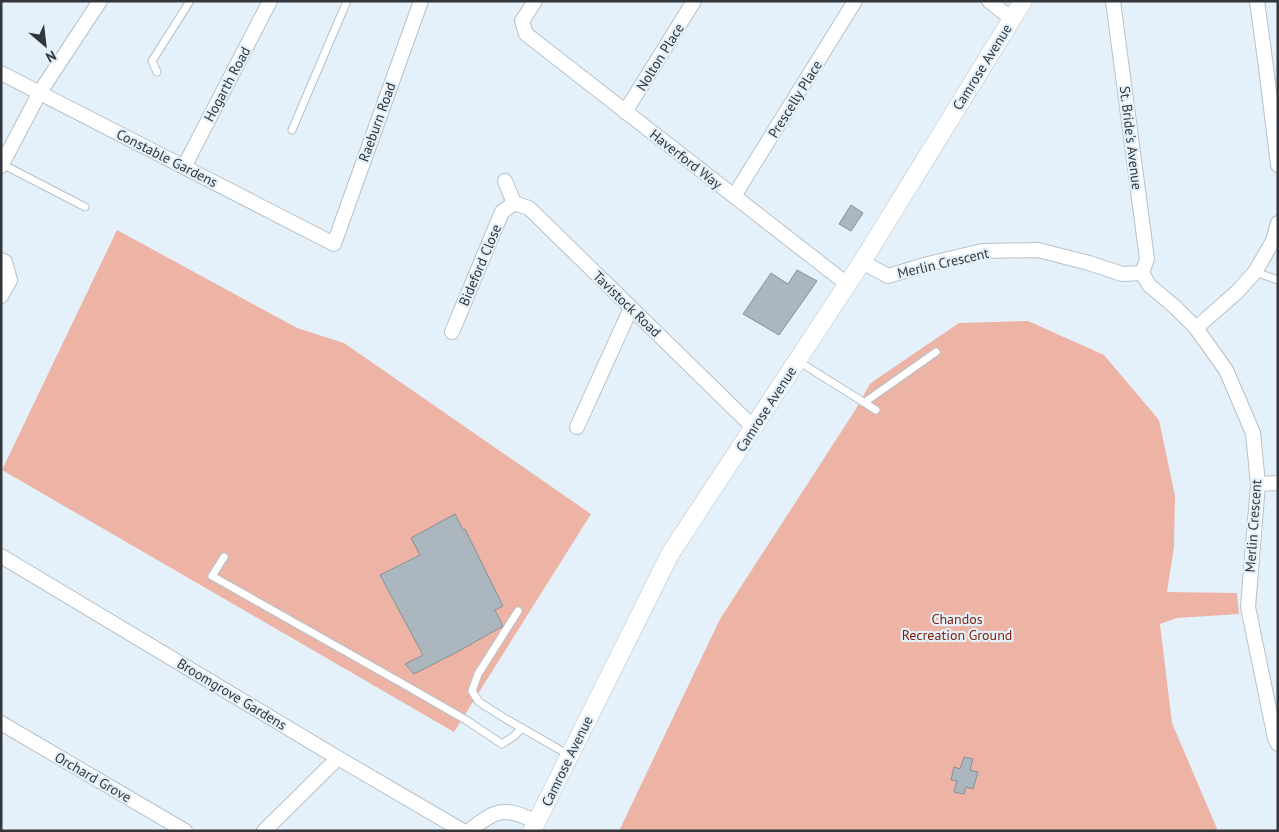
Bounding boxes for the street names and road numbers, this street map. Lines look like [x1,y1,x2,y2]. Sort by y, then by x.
street label: Nolton Place [632,20,688,94]
street label: Camrose Avenue [948,21,1016,113]
street label: Hogarth Road [200,43,254,125]
street label: Prescelly Place [764,57,826,141]
street label: Raeburn Road [354,80,400,164]
street label: St. Bride's Avenue [1116,85,1146,191]
street label: Constable Gardens [113,125,221,191]
street label: Haverford Way [646,125,726,193]
street label: Bideford Close [455,221,505,309]
street label: Merlin Crescent [896,244,991,282]
street label: Tavistock Road [589,267,665,341]
street label: Camrose Avenue [732,363,800,455]
street label: Merlin Crescent [1241,479,1265,573]
street label: Broomgrove Gardens [174,654,290,734]
street label: Camrose Avenue [537,713,597,809]
street label: Orchard Grove [51,748,135,806]

